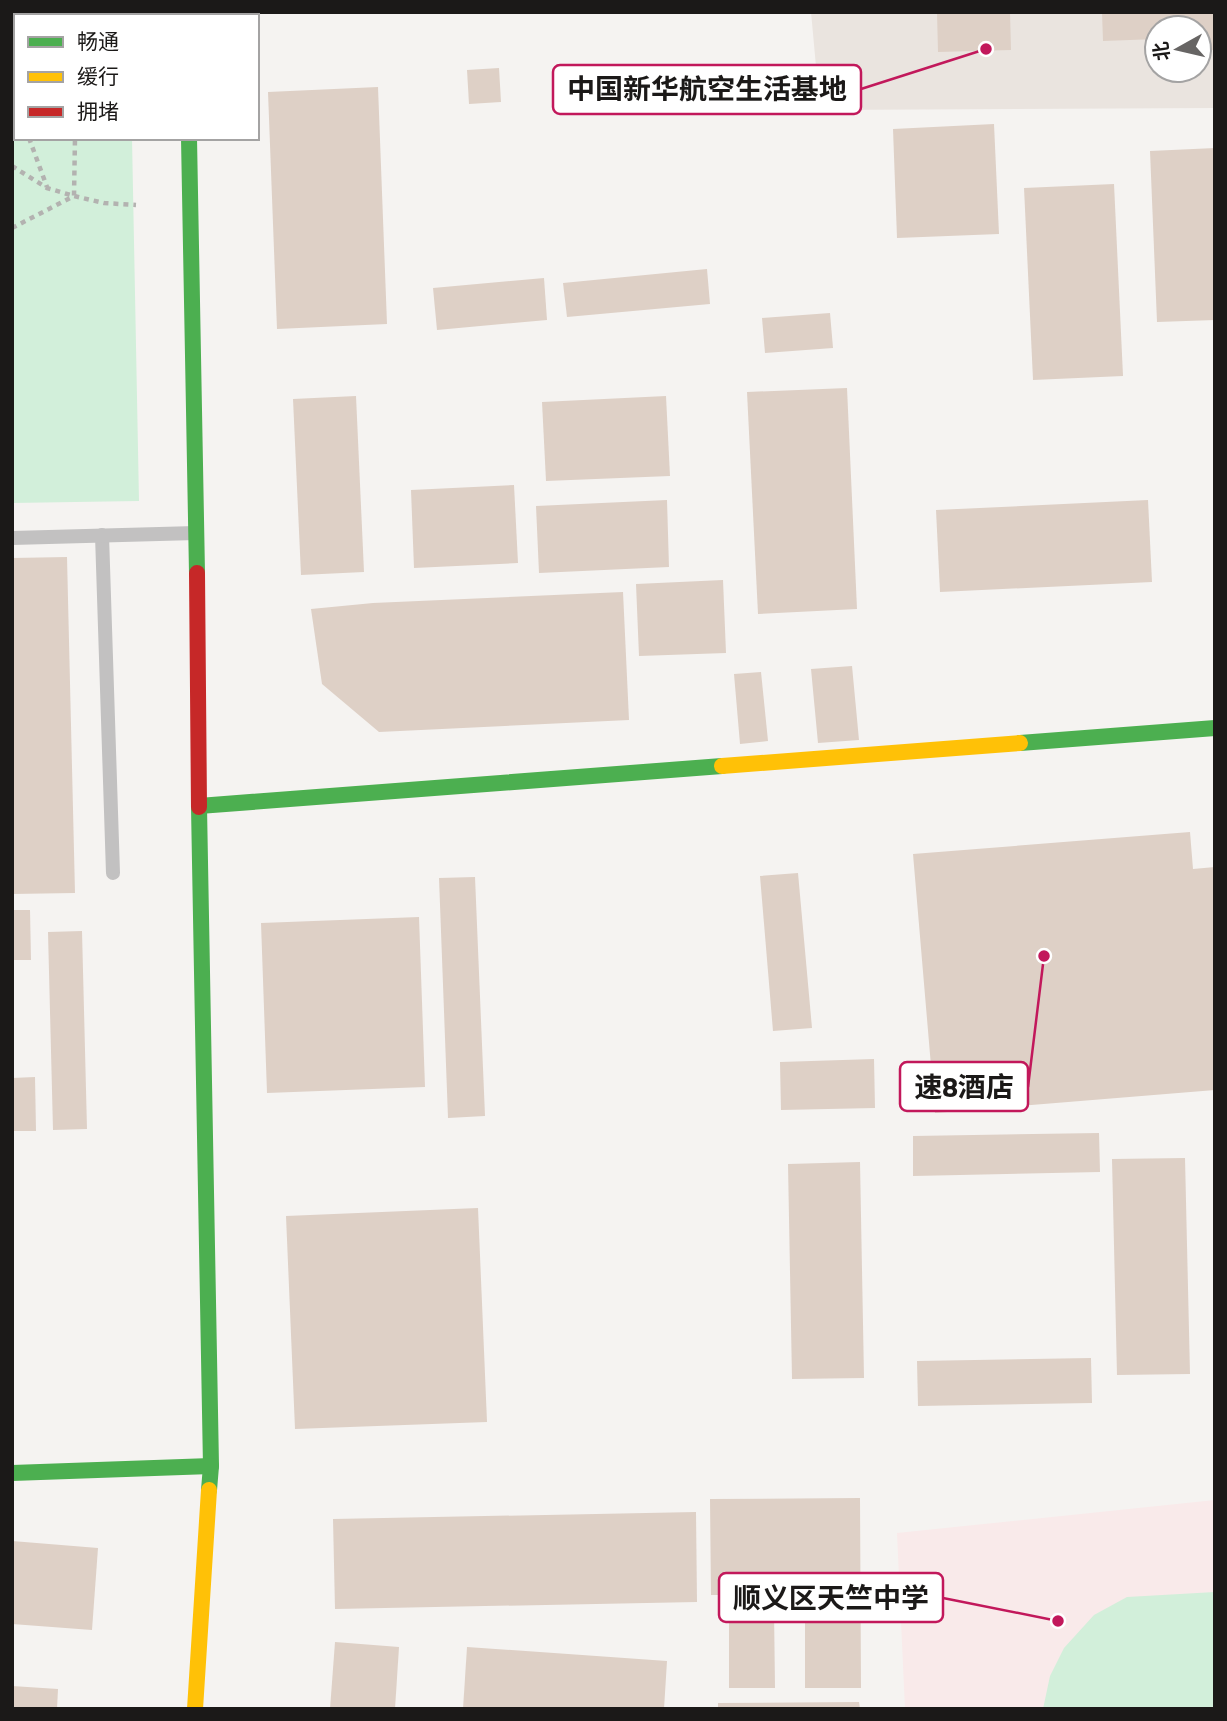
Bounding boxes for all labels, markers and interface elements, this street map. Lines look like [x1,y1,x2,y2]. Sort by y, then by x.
legend [14,14,259,140]
north arrow [1143,14,1213,84]
text: 畅通 [77,25,119,57]
text: 北 [1145,40,1176,63]
text: 缓行 [77,60,119,92]
callout: 中国新华航空生活基地 [553,65,861,114]
text: 中国新华航空生活基地 [567,67,847,110]
text: 拥堵 [77,95,119,127]
callout: 速8酒店 [900,1062,1028,1111]
text: 速8酒店 [914,1065,1014,1108]
callout: 顺义区天竺中学 [719,1573,943,1622]
text: 顺义区天竺中学 [733,1576,929,1619]

